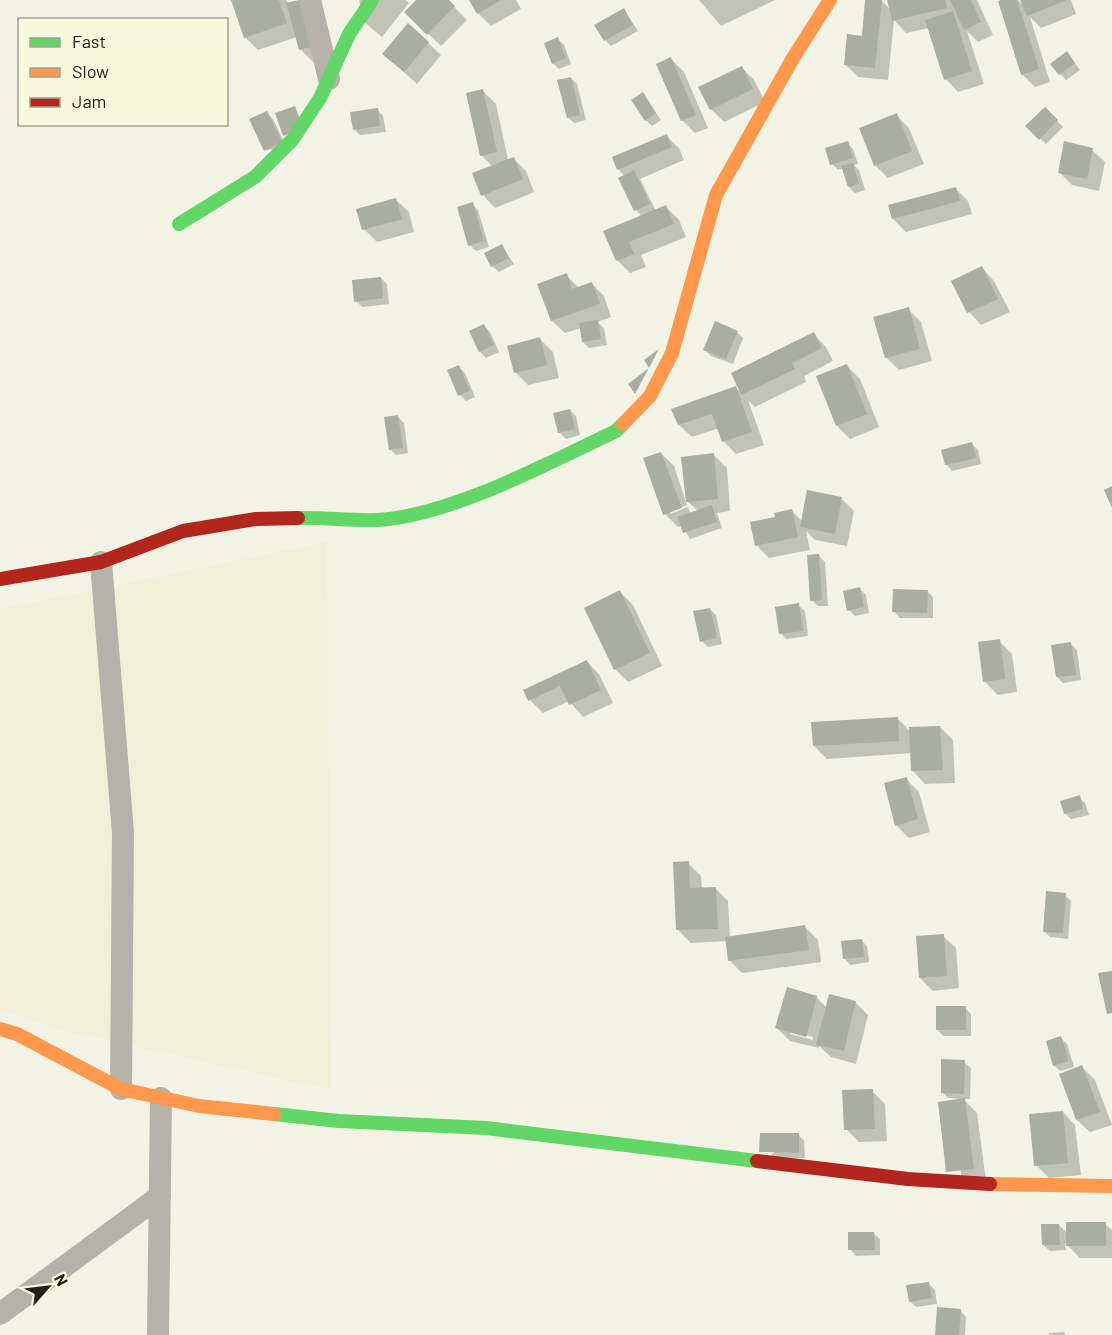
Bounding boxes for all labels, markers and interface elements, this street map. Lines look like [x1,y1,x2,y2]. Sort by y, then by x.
legend [18,18,228,126]
text: Fast [72,30,106,52]
text: Slow [72,60,109,82]
text: Jam [72,90,106,112]
north arrow [18,1257,78,1317]
text: N [51,1271,73,1289]

